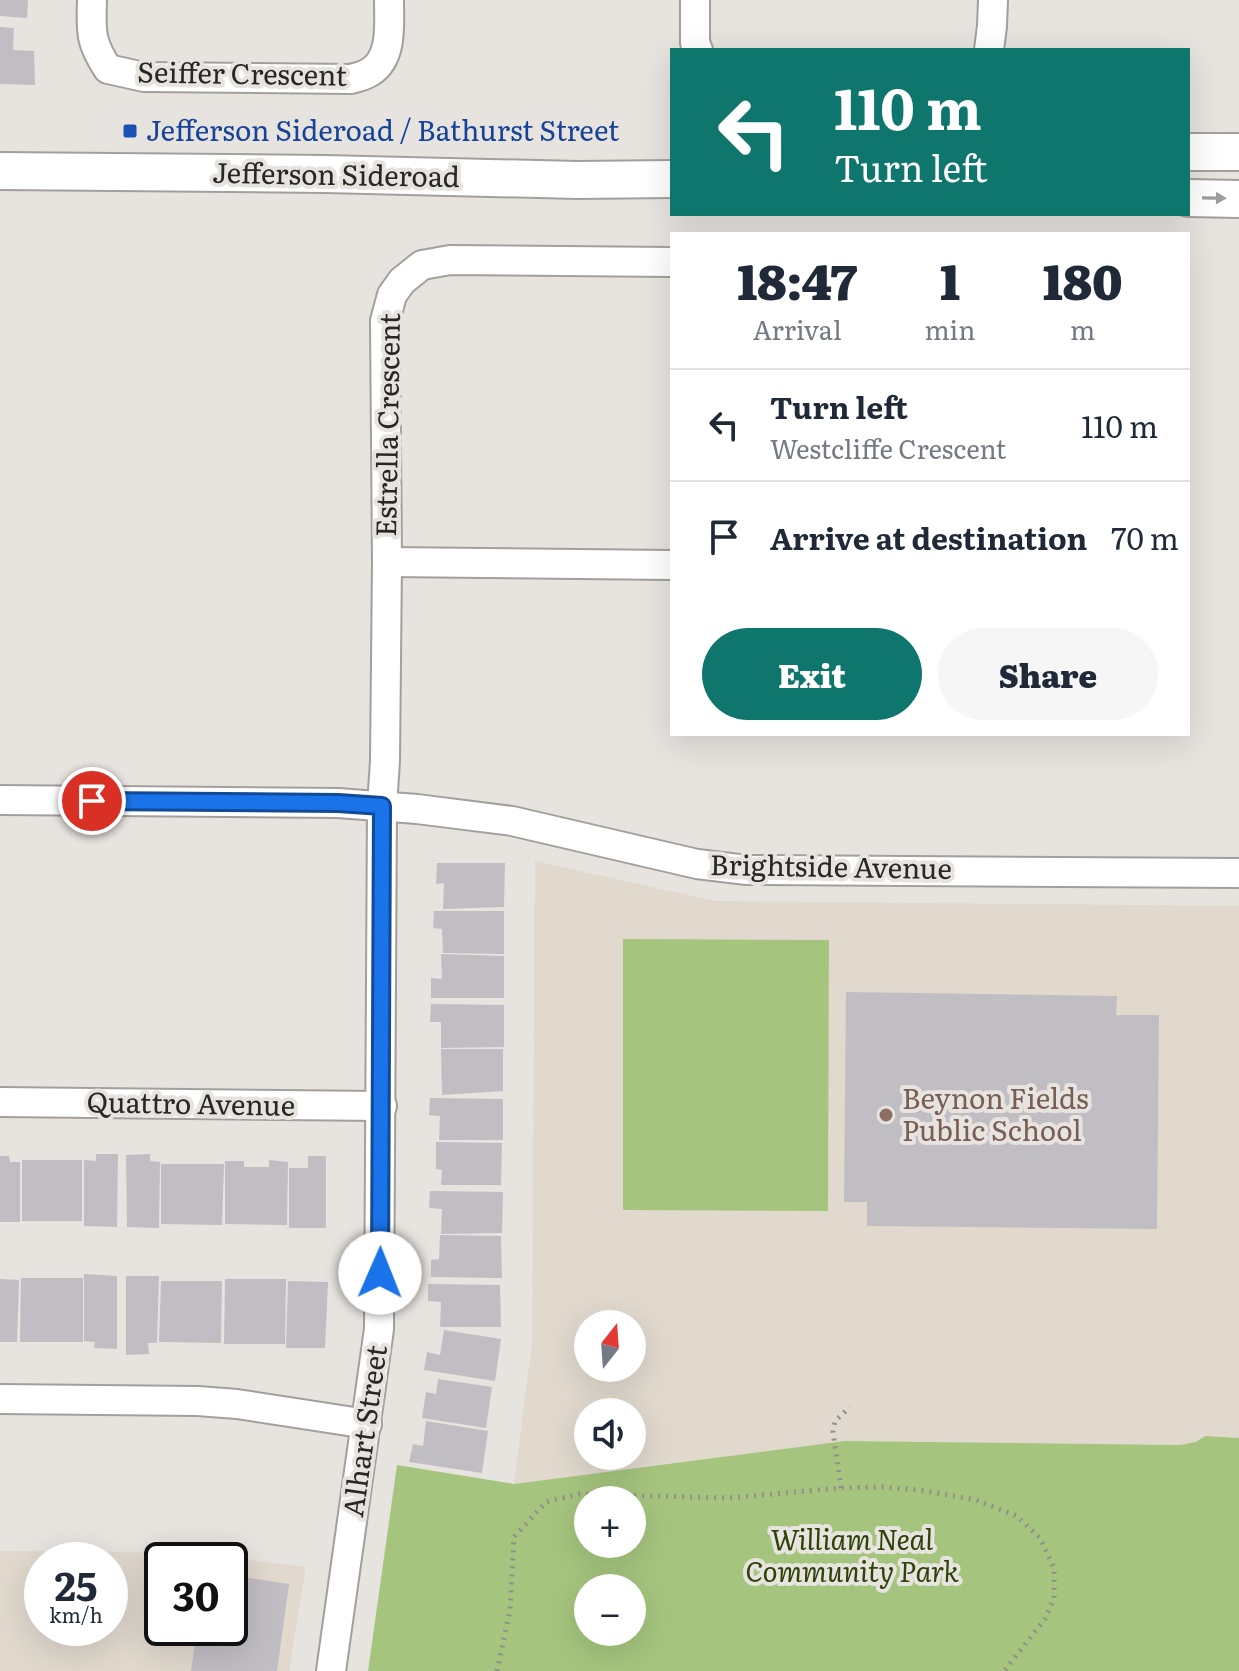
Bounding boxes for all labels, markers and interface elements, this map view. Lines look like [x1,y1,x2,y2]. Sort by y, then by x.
street label: Seiffer Crescent [137,49,348,95]
text: 110 m [834,64,982,147]
icon: left [702,80,806,184]
place label: Jefferson Sideroad / Bathurst Street [146,108,620,150]
marker: Jefferson Sideroad / Bathurst Street [121,122,139,140]
text: Turn left [834,140,988,193]
street label: Jefferson Sideroad [212,150,460,196]
one-way arrow [1201,192,1227,205]
text: 18:47 [737,244,857,315]
text: 1 [940,244,960,315]
text: 180 [1043,244,1123,315]
text: Arrival [753,309,842,348]
text: min [924,309,975,348]
text: m [1070,309,1095,348]
street label: Estrella Crescent [363,312,409,537]
text: Turn left [770,384,908,428]
icon: left [702,403,746,447]
text: 110 m [1081,403,1158,447]
text: Westcliffe Crescent [770,428,1006,467]
icon: arrive [702,515,746,559]
text: Arrive at destination [770,515,1087,559]
text: 70 m [1111,515,1179,559]
button: Exit [702,628,922,720]
button: Share [938,628,1158,720]
pin [58,767,126,835]
icon: arrive [70,779,114,823]
street label: Brightside Avenue [710,842,952,888]
place label: Beynon Fields Public School [902,1076,1089,1150]
street label: Quattro Avenue [86,1079,296,1125]
marker: Beynon Fields Public School [877,1106,895,1124]
position arrow [338,1231,422,1315]
north arrow [574,1310,646,1382]
map controls [574,1310,646,1646]
street label: Alhart Street [330,1341,396,1520]
button: sound [574,1398,646,1470]
button: + [574,1486,646,1558]
park label: William Neal Community Park [745,1517,959,1591]
speed limit sign: 30 [144,1542,248,1646]
text: 25 [54,1554,98,1613]
button: − [574,1574,646,1646]
text: km/h [49,1599,103,1629]

